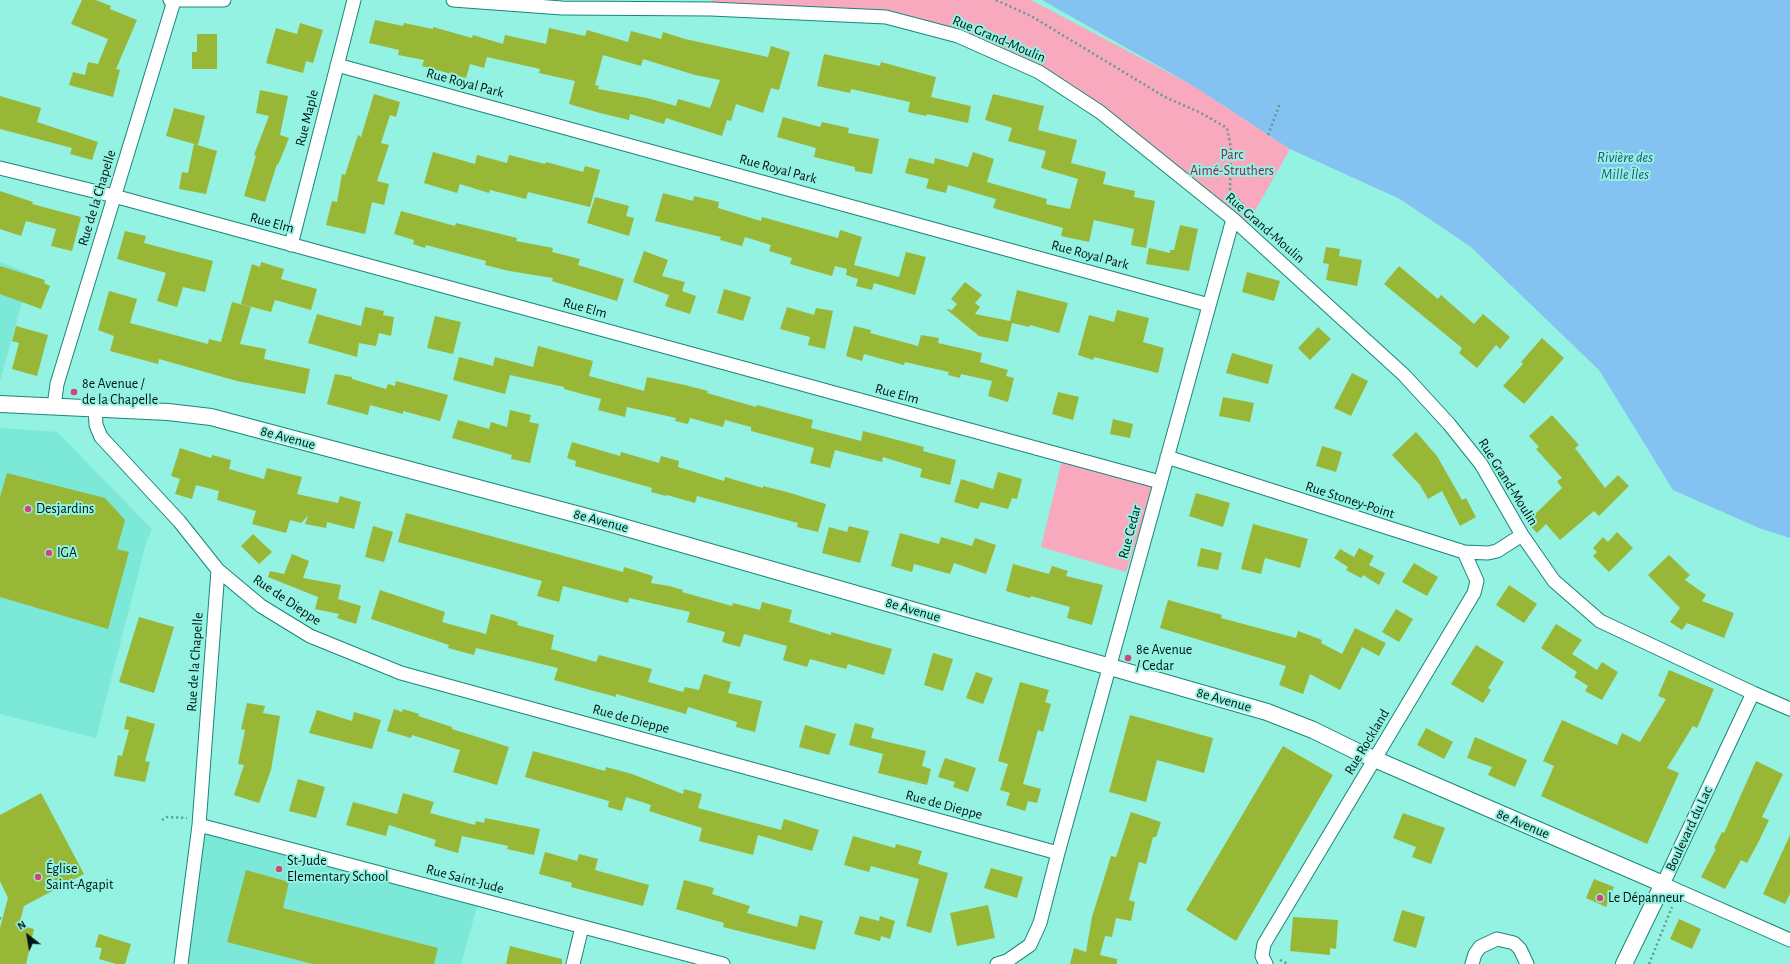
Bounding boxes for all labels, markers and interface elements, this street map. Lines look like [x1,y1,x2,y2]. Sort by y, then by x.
street label: Rue Grand-Moulin [950,12,1048,66]
street label: Rue Royal Park [424,65,506,101]
street label: Rue Maple [292,88,322,148]
park label: Parc Aimé-Struthers [1190,147,1274,180]
street label: Rue de la Chapelle [74,148,120,248]
water label: Rivière des Mille Îles [1597,148,1653,183]
street label: Rue Royal Park [737,151,819,187]
street label: Rue Grand-Moulin [1222,189,1308,267]
street label: Rue Elm [248,209,296,237]
street label: Rue Royal Park [1049,237,1131,273]
street label: Rue Elm [561,294,609,322]
place label: 8e Avenue / de la Chapelle [82,376,158,408]
street label: Rue Elm [873,380,921,408]
marker: 8e Avenue / de la Chapelle [69,387,79,397]
street label: 8e Avenue [259,423,317,453]
street label: Rue Grand-Moulin [1475,435,1541,529]
street label: Rue Stoney-Point [1303,478,1397,522]
place label: Desjardins [36,501,94,517]
street label: Rue Cedar [1115,503,1145,561]
marker: Desjardins [23,504,33,514]
street label: 8e Avenue [572,506,630,536]
place label: IGA [57,545,77,561]
marker: IGA [44,548,54,558]
street label: Rue de Dieppe [250,571,324,629]
street label: 8e Avenue [884,594,942,626]
street label: Rue de la Chapelle [183,612,207,712]
place label: 8e Avenue / Cedar [1136,642,1192,674]
marker: 8e Avenue / Cedar [1123,653,1133,663]
street label: 8e Avenue [1195,684,1253,716]
street label: Rue de Dieppe [591,701,671,737]
street label: Rue Rockland [1341,706,1393,778]
street label: Boulevard du Lac [1662,784,1716,874]
street label: Rue de Dieppe [904,787,984,823]
street label: 8e Avenue [1494,805,1552,843]
place label: St-Jude Elementary School [287,853,388,886]
place label: Église Saint-Agapit [46,861,113,894]
street label: Rue Saint-Jude [424,861,506,897]
marker: St-Jude Elementary School [274,864,284,874]
marker: Église Saint-Agapit [33,872,43,882]
place label: Le Dépanneur [1608,890,1684,906]
marker: Le Dépanneur [1595,893,1605,903]
north arrow [8,916,48,956]
text: N [15,919,28,932]

